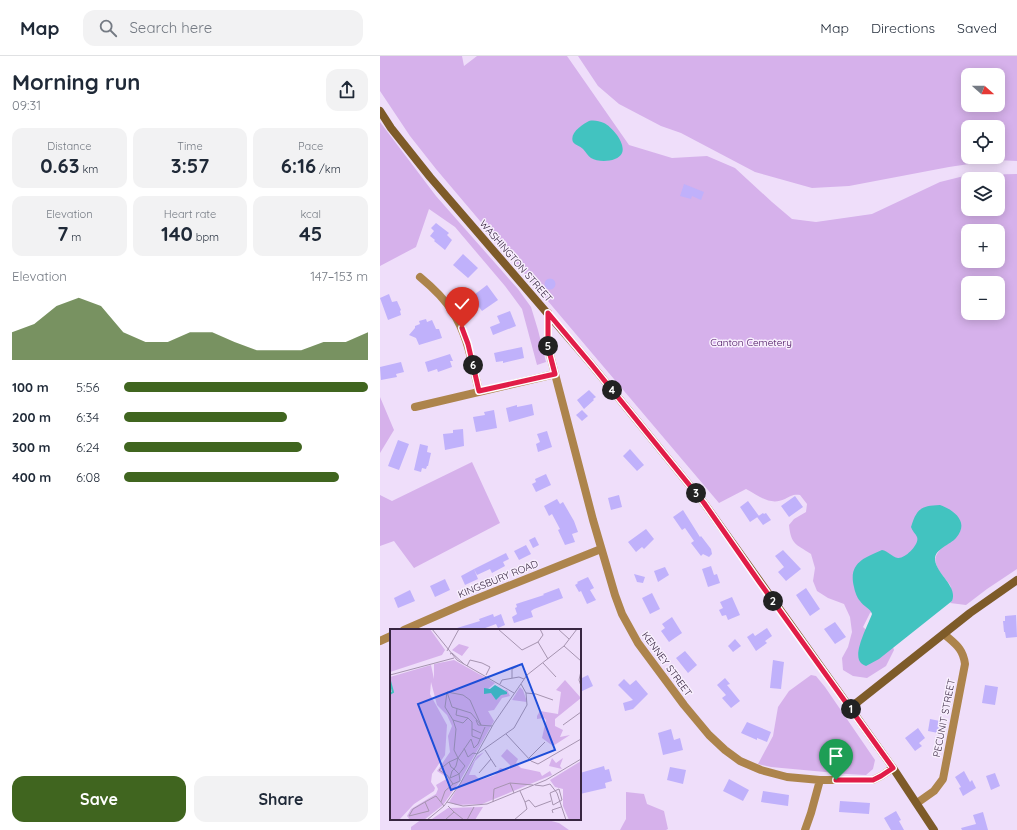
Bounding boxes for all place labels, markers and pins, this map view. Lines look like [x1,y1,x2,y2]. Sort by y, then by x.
pin [445,287,479,328]
pin: 5 [538,336,558,356]
pin: 6 [463,355,483,375]
pin: 4 [602,380,622,400]
pin: 3 [686,483,706,503]
pin: 2 [763,591,783,611]
pin: 1 [841,699,861,719]
pin [819,739,853,780]

